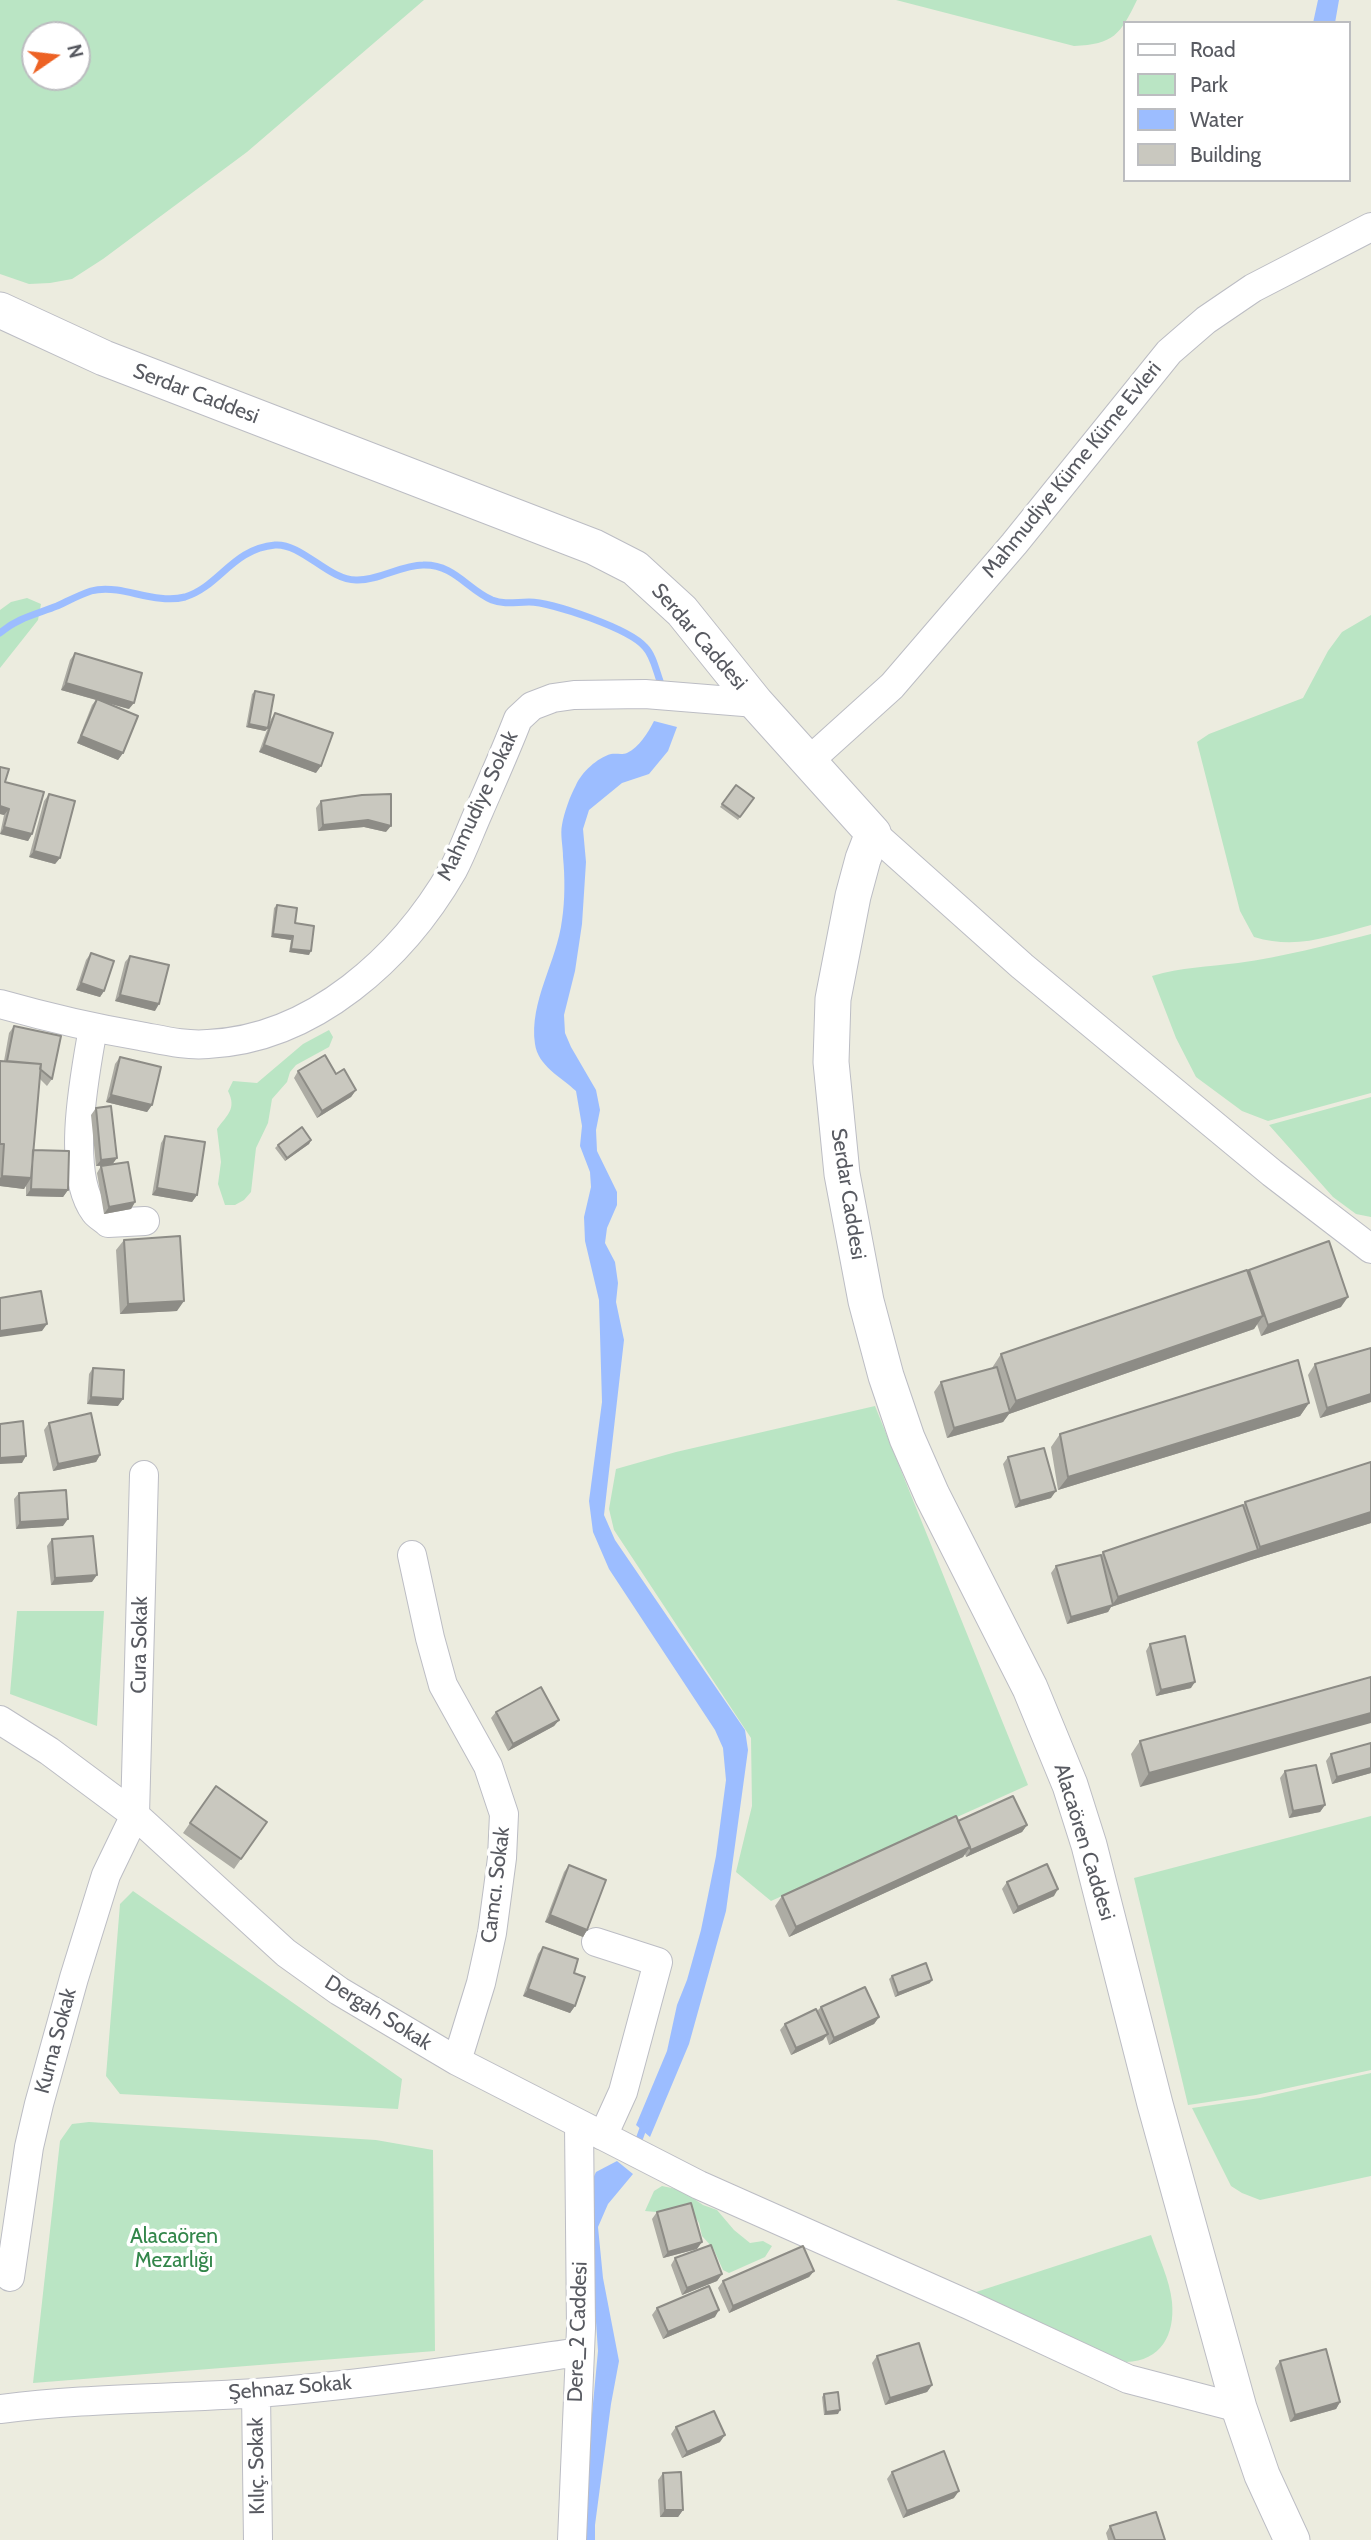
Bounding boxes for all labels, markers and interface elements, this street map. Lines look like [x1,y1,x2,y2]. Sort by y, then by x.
north arrow [21,21,91,91]
legend [1122,21,1350,182]
text: Road [1190,37,1236,62]
text: N [62,42,88,61]
text: Park [1190,72,1228,97]
text: Water [1190,107,1243,132]
text: Building [1190,142,1261,167]
street label: Mahmudiye Küme Küme Evleri [977,357,1167,583]
street label: Serdar Caddesi [130,358,262,430]
street label: Serdar Caddesi [646,579,752,695]
street label: Mahmudiye Sokak [432,727,524,885]
street label: Serdar Caddesi [825,1126,871,1262]
street label: Cura Sokak [127,1596,153,1694]
street label: Alacaören Caddesi [1048,1760,1120,1924]
street label: Camcı. Sokak [476,1825,516,1945]
street label: Dergah Sokak [320,1970,436,2056]
street label: Kurna Sokak [30,1985,82,2097]
park label: Alacaören Mezarlığı [130,2224,218,2274]
street label: Dere_2 Caddesi [563,2261,593,2403]
street label: Şehnaz Sokak [227,2370,353,2406]
street label: Kılıç. Sokak [244,2417,270,2515]

